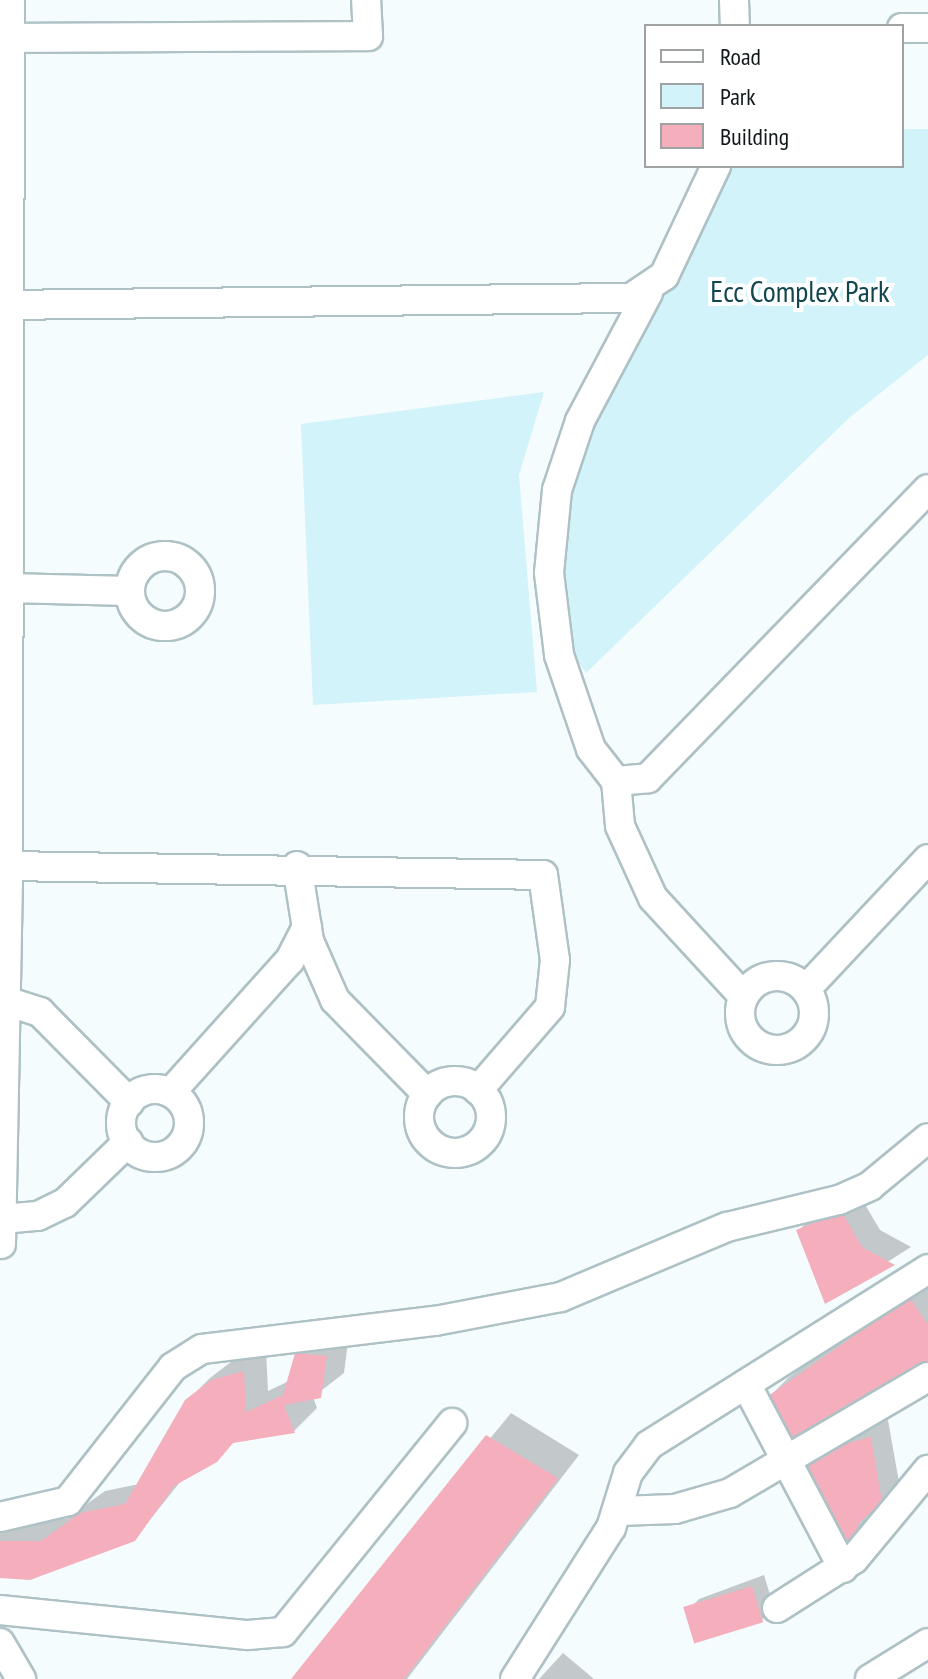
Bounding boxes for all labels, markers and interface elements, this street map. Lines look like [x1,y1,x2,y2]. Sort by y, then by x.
legend [644,24,904,168]
text: Road [720,41,761,72]
text: Park [720,81,756,112]
text: Building [720,121,789,152]
park label: Ecc Complex Park [710,273,890,309]

